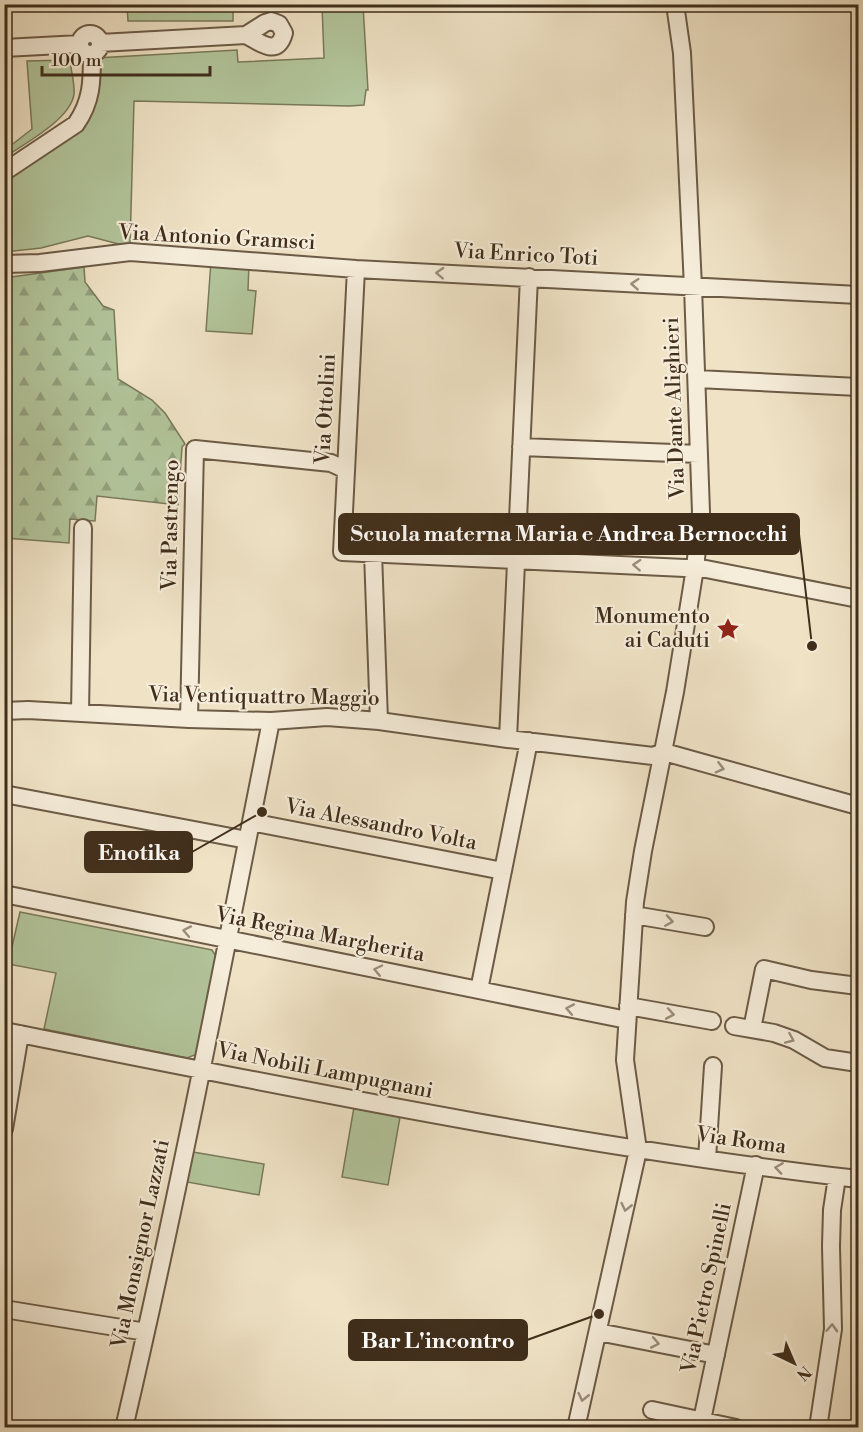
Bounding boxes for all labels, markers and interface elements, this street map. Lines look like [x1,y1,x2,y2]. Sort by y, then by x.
scale bar [42,39,210,77]
text: 100 m [51,49,102,72]
street label: Via Antonio Gramsci [117,220,316,256]
street label: Via Enrico Toti [452,238,599,272]
one-way arrow [436,266,445,279]
one-way arrow [630,277,639,290]
street label: Via Dante Alighieri [659,316,691,501]
street label: Via Ottolini [310,353,342,466]
street label: Via Pastrengo [157,459,185,592]
callout: Scuola materna Maria e Andrea Bernocchi [339,514,799,554]
text: Scuola materna Maria e Andrea Bernocchi [351,521,787,548]
one-way arrow [632,559,641,572]
place label: Monumento ai Caduti [595,604,710,654]
place icon: Monumento ai Caduti [715,616,741,642]
street label: Via Ventiquattro Maggio [147,682,380,712]
one-way arrow [715,760,725,773]
street label: Via Alessandro Volta [282,793,480,856]
callout: Enotika [85,832,192,872]
text: Enotika [98,840,181,867]
street label: Via Regina Margherita [212,902,427,968]
one-way arrow [665,914,674,926]
one-way arrow [183,925,193,938]
one-way arrow [374,964,384,977]
one-way arrow [565,1003,575,1016]
one-way arrow [664,1007,674,1020]
one-way arrow [784,1032,795,1044]
street label: Via Nobili Lampugnani [214,1037,435,1105]
street label: Via Roma [693,1122,788,1160]
street label: Via Monsignor Lazzati [106,1137,176,1352]
one-way arrow [775,1163,784,1175]
street label: Via Pietro Spinelli [676,1200,738,1377]
one-way arrow [620,1202,633,1212]
callout: Bar L'incontro [349,1320,527,1360]
one-way arrow [826,1324,839,1333]
text: Bar L'incontro [361,1328,515,1355]
north arrow [764,1333,824,1393]
one-way arrow [650,1336,660,1349]
text: N [792,1361,815,1385]
one-way arrow [577,1392,590,1402]

